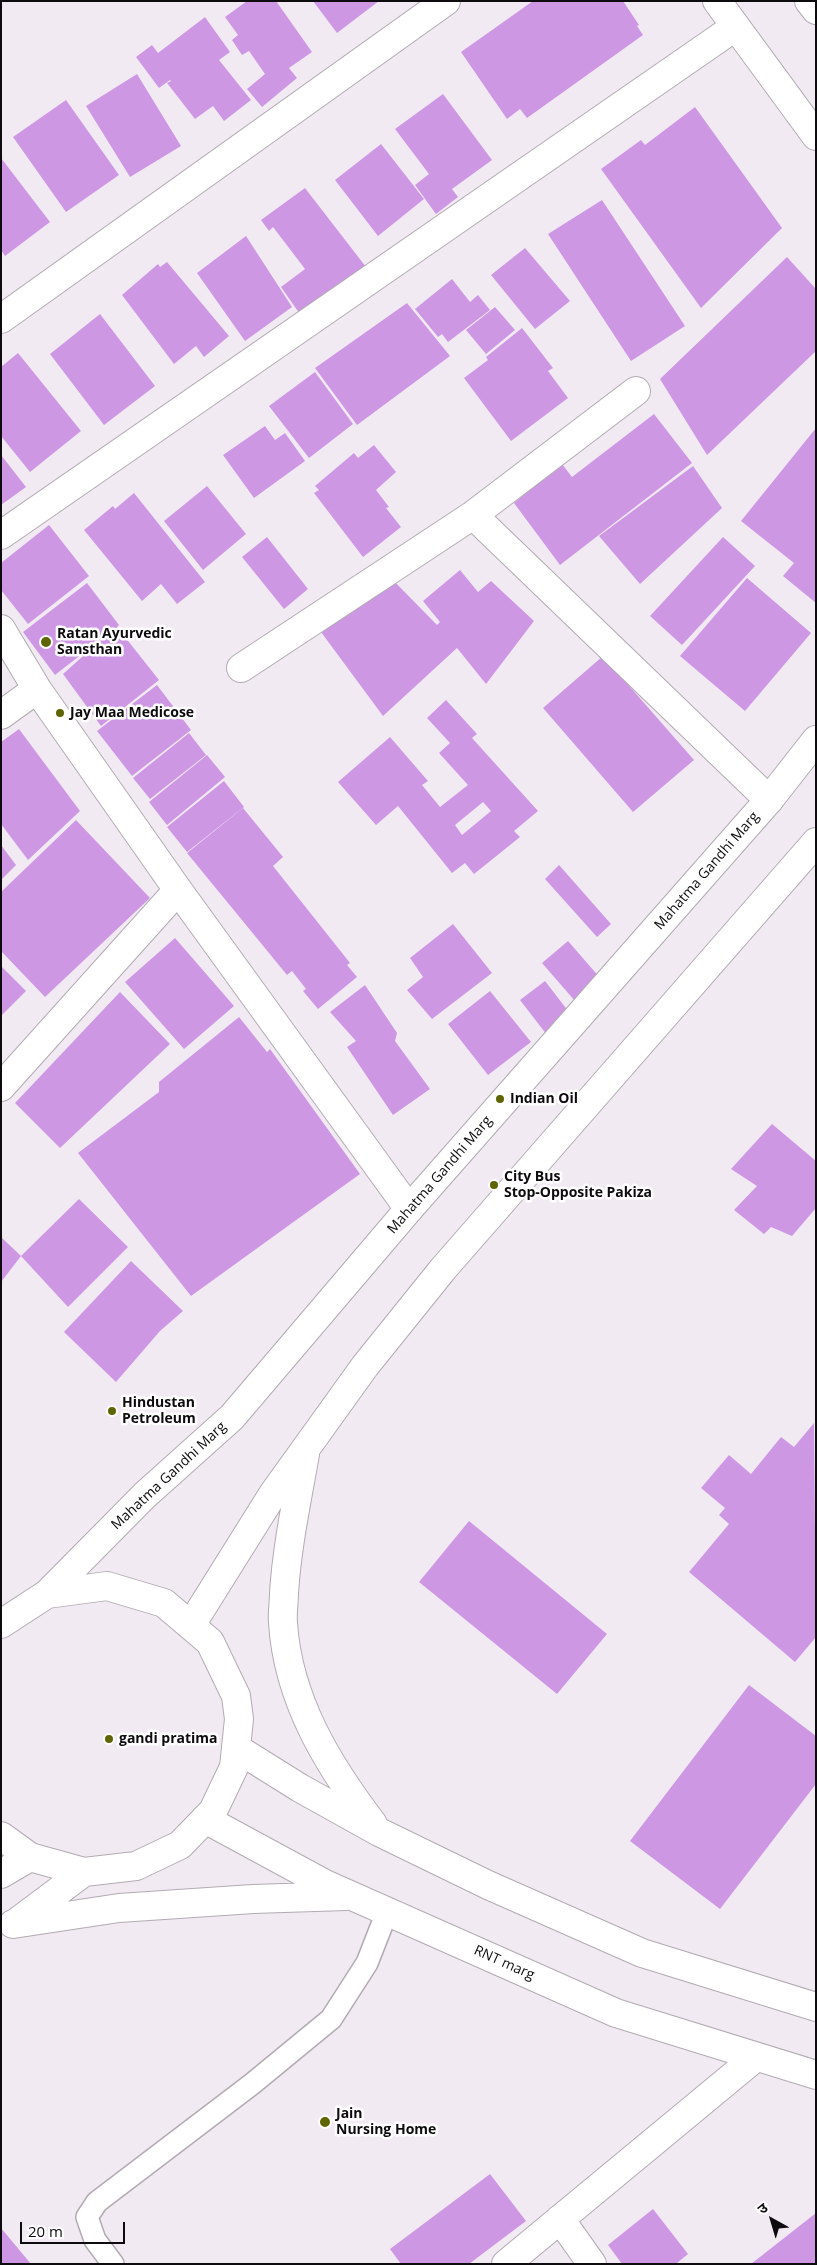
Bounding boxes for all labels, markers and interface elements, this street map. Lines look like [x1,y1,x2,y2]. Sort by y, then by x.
place label: Ratan Ayurvedic Sansthan [57,626,172,658]
marker: Ratan Ayurvedic Sansthan [39,635,53,649]
place label: Jay Maa Medicose [70,705,194,721]
marker: Jay Maa Medicose [54,707,66,719]
street label: Mahatma Gandhi Marg [651,809,763,933]
place label: Indian Oil [510,1091,578,1107]
marker: Indian Oil [494,1093,506,1105]
street label: Mahatma Gandhi Marg [384,1113,496,1237]
place label: City Bus Stop-Opposite Pakiza [504,1169,652,1202]
marker: City Bus Stop-Opposite Pakiza [488,1179,500,1191]
place label: Hindustan Petroleum [122,1395,196,1428]
marker: Hindustan Petroleum [106,1405,118,1417]
street label: Mahatma Gandhi Marg [108,1418,230,1534]
place label: gandi pratima [119,1731,218,1747]
marker: gandi pratima [103,1733,115,1745]
street label: RNT marg [471,1942,537,1984]
place label: Jain Nursing Home [336,2106,436,2138]
marker: Jain Nursing Home [318,2115,332,2129]
north arrow [747,2195,797,2245]
text: उ [753,2198,771,2218]
scale bar [22,2212,128,2244]
text: 20 m [28,2221,63,2241]

